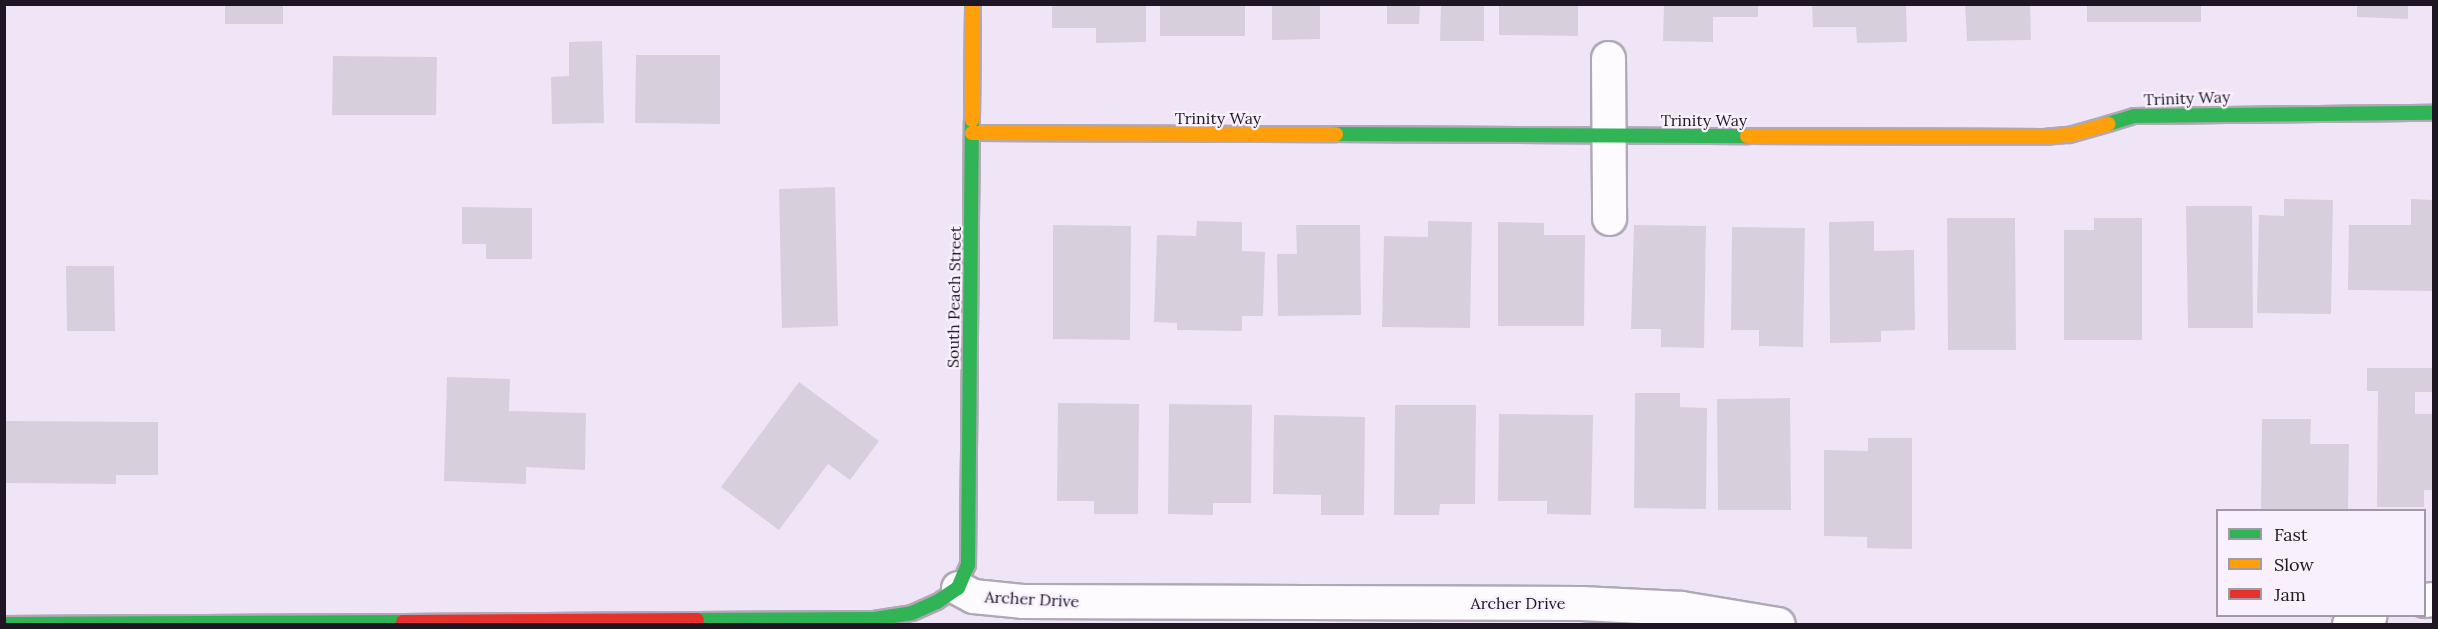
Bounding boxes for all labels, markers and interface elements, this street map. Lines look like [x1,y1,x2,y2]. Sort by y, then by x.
street label: Trinity Way [2143,87,2231,109]
street label: Trinity Way [1175,108,1261,128]
street label: Trinity Way [1661,110,1747,130]
street label: South Peach Street [943,226,965,368]
legend [2216,509,2426,617]
text: Fast [2274,523,2308,546]
text: Slow [2274,553,2314,576]
text: Jam [2274,583,2306,606]
street label: Archer Drive [984,587,1080,611]
street label: Archer Drive [1471,593,1565,613]

